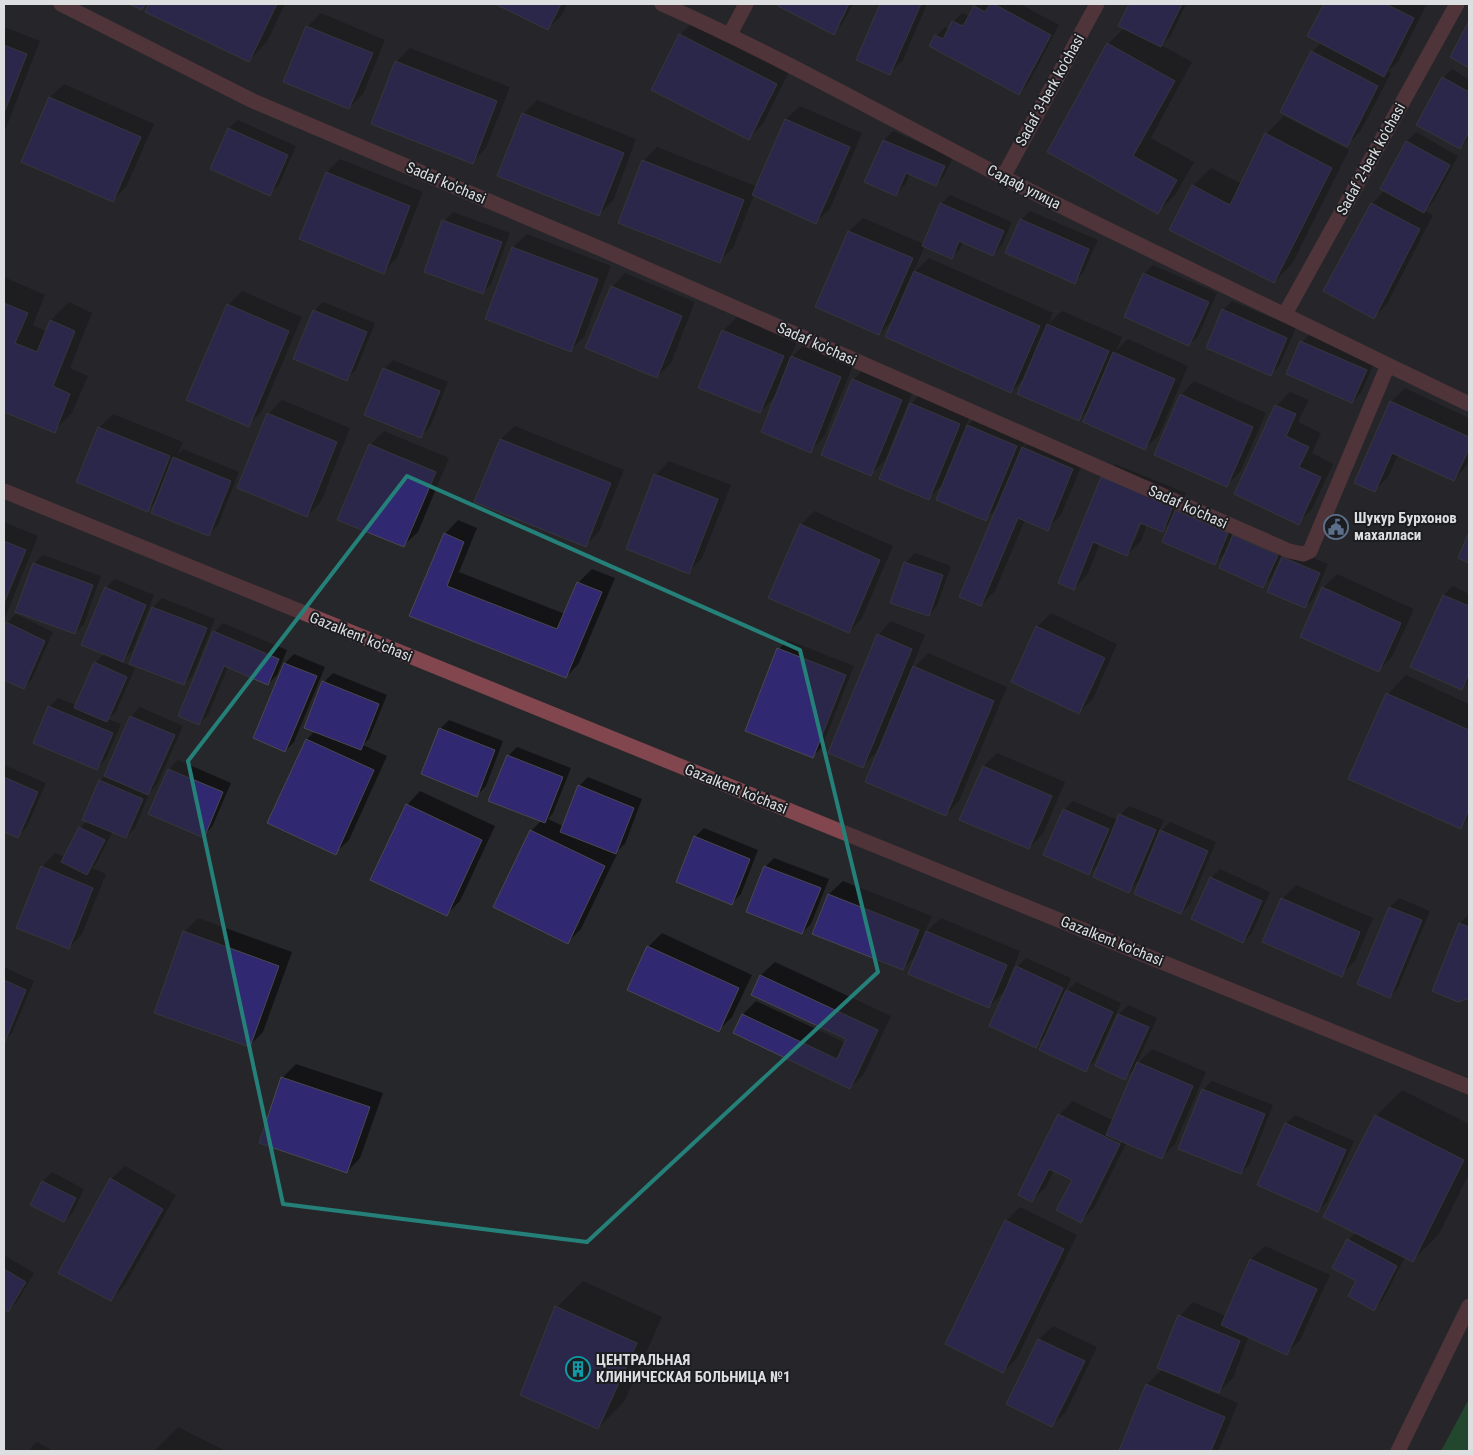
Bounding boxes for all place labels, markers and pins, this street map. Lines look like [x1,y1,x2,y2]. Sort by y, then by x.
place label: Шукур Бурхонов махалласи [1354,509,1457,544]
public building icon: Шукур Бурхонов махалласи [1323,514,1349,540]
place label: ЦЕНТРАЛЬНАЯ КЛИНИЧЕСКАЯ БОЛЬНИЦА №1 [596,1351,791,1386]
building icon: ЦЕНТРАЛЬНАЯ КЛИНИЧЕСКАЯ БОЛЬНИЦА №1 [565,1356,591,1382]

